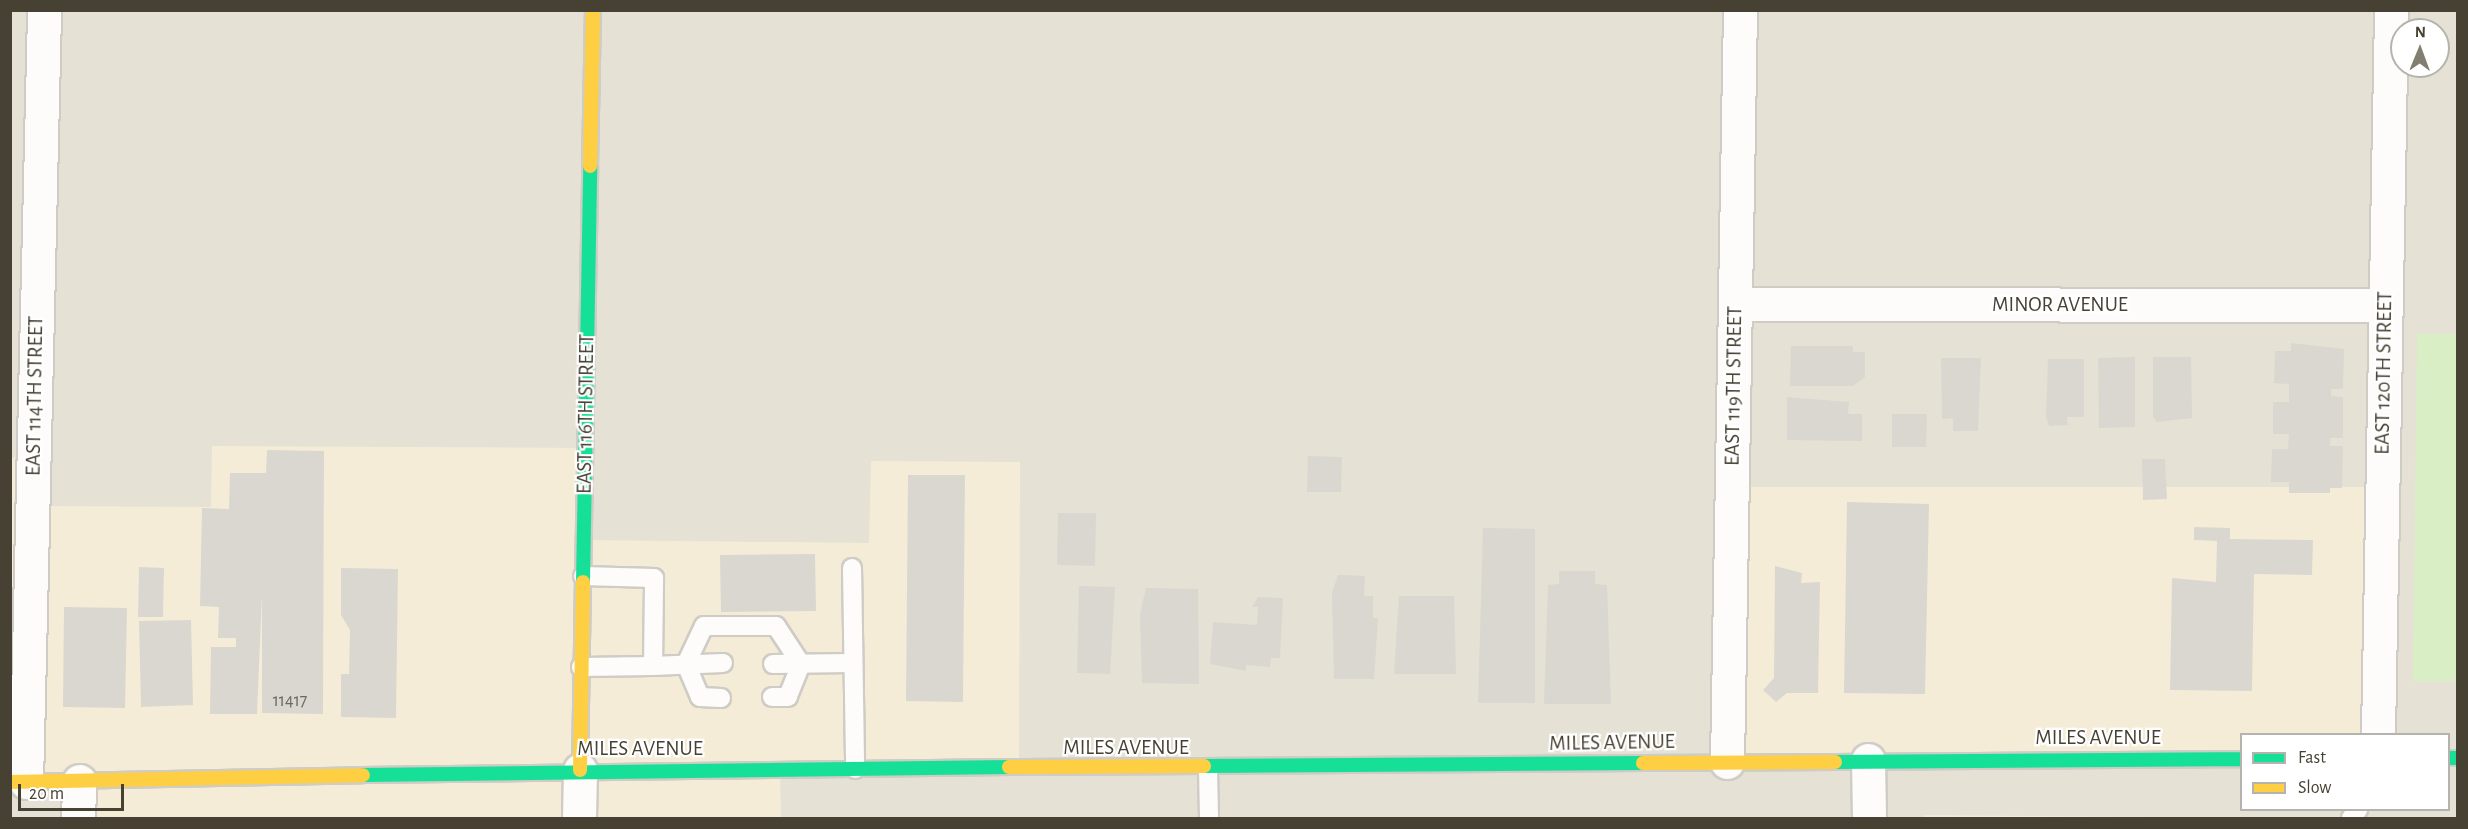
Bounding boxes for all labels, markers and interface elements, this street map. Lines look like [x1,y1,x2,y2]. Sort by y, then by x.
north arrow [2390,18,2450,78]
text: N [2415,24,2426,40]
street label: EAST 120TH STREET [2370,291,2398,455]
street label: MINOR AVENUE [1992,292,2128,318]
street label: EAST 119TH STREET [1720,306,1748,466]
street label: EAST 114TH STREET [21,316,49,476]
street label: EAST 116TH STREET [572,334,600,494]
house number: 11417 [273,690,307,712]
street label: MILES AVENUE [2035,725,2161,751]
street label: MILES AVENUE [1549,729,1675,757]
legend [2240,733,2450,811]
street label: MILES AVENUE [1063,735,1189,761]
street label: MILES AVENUE [577,736,703,762]
text: Fast [2298,749,2326,767]
scale bar [21,772,128,810]
text: Slow [2298,779,2331,797]
text: 20 m [29,785,64,803]

